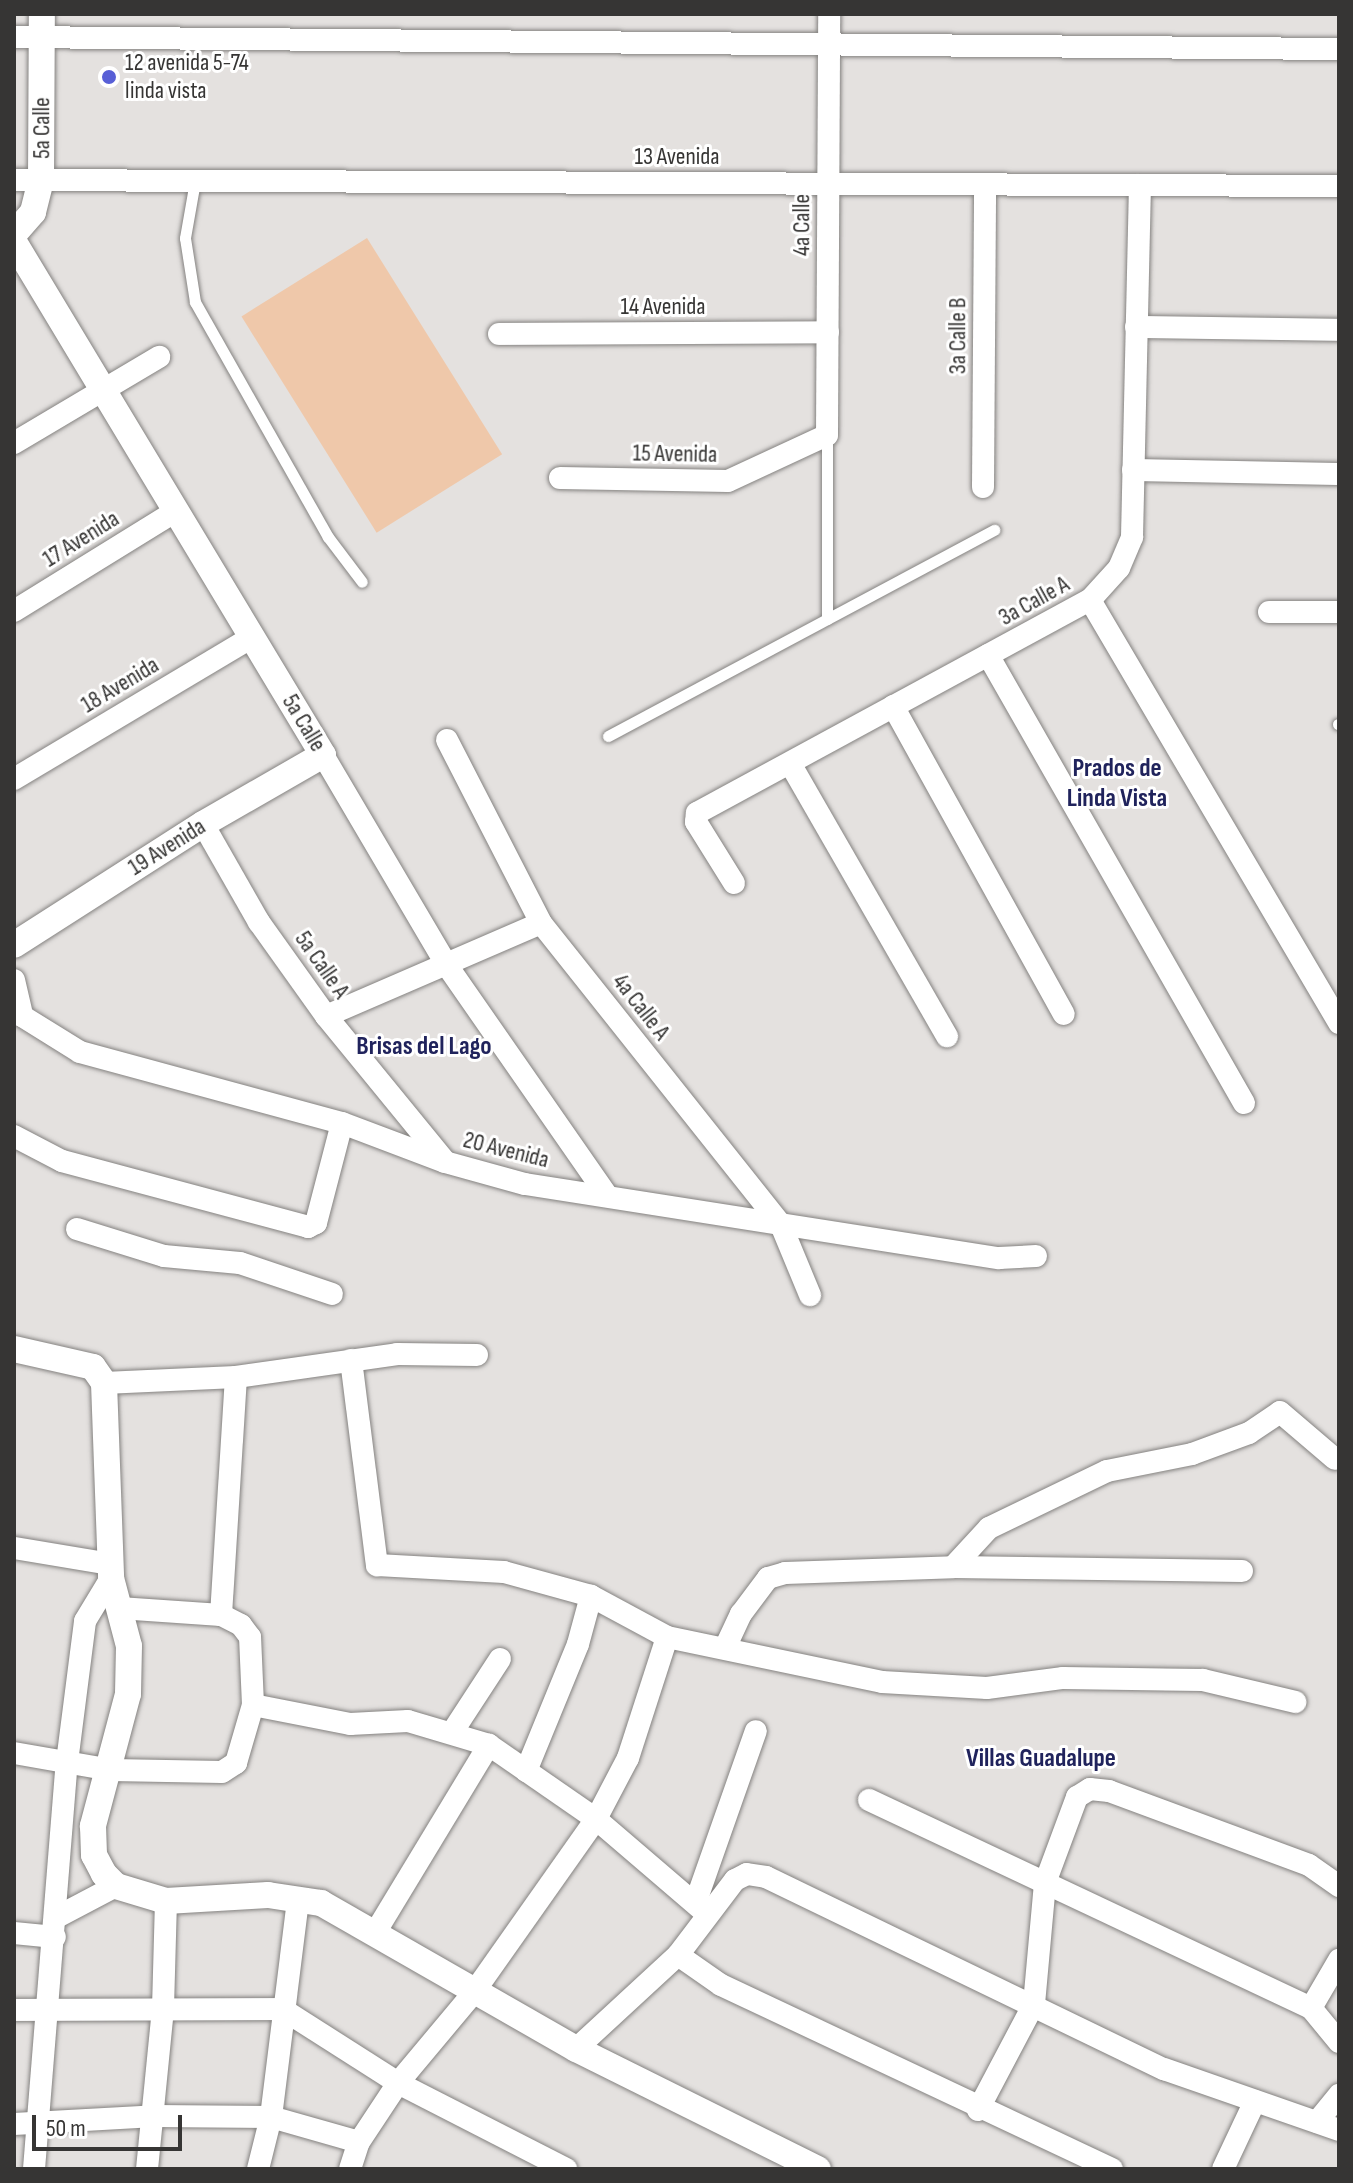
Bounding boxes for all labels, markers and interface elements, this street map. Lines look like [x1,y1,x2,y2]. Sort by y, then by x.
place label: 12 avenida 5-74 linda vista [125,49,249,105]
marker: 12 avenida 5-74 linda vista [100,68,118,86]
street label: 5a Calle [28,97,56,159]
street label: 13 Avenida [635,143,719,171]
street label: 4a Calle [788,194,816,256]
street label: 14 Avenida [621,293,705,321]
street label: 3a Calle B [944,298,972,374]
street label: 15 Avenida [632,439,718,469]
street label: 17 Avenida [38,504,124,574]
street label: 3a Calle A [994,570,1074,632]
street label: 18 Avenida [76,651,164,719]
street label: 5a Calle [276,689,332,757]
district label: Prados de Linda Vista [1067,753,1167,814]
street label: 19 Avenida [123,812,211,882]
street label: 5a Calle A [288,926,356,1004]
street label: 4a Calle A [606,968,676,1046]
district label: Brisas del Lago [356,1031,492,1063]
street label: 20 Avenida [460,1125,552,1175]
district label: Villas Guadalupe [966,1743,1116,1775]
scale bar [36,2099,186,2149]
text: 50 m [46,2114,86,2143]

